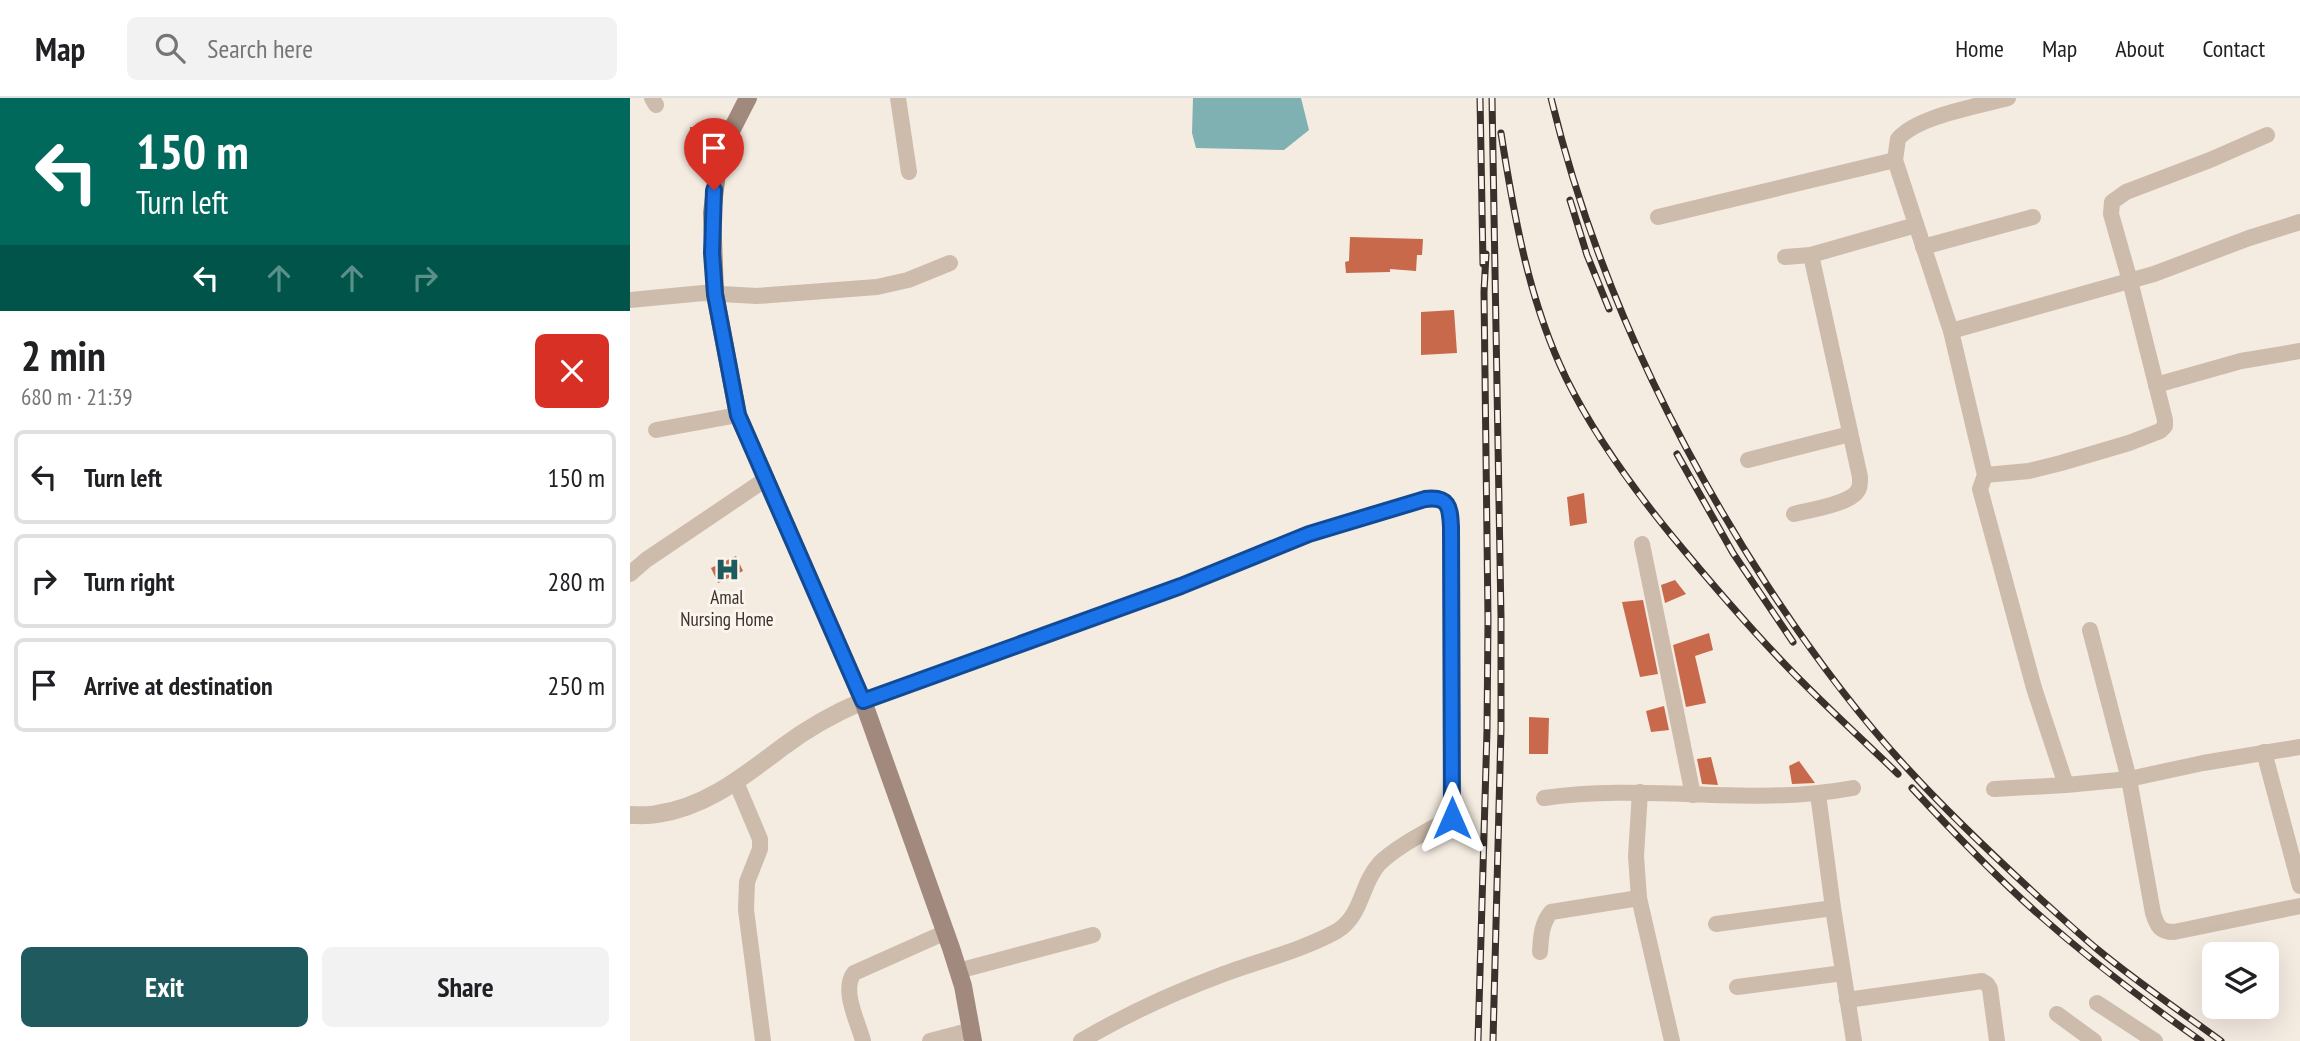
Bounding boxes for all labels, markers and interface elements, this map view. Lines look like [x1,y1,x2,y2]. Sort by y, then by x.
search box [127,17,617,80]
text: Map [35,27,85,70]
icon: search [151,29,189,67]
text: Search here [207,32,313,65]
text: Home [1955,33,2004,64]
text: Map [2042,33,2077,64]
text: About [2115,33,2164,64]
text: Contact [2202,33,2265,64]
pin [684,118,744,190]
text: 150 m [136,119,249,183]
icon: left [21,126,112,217]
icon: arrive [695,129,733,167]
text: Turn left [136,181,228,223]
icon: left [187,259,225,297]
icon: ahead [260,259,298,297]
icon: ahead [333,259,371,297]
icon: right [406,259,444,297]
text: 2 min [21,328,106,383]
button: close [535,334,609,408]
text: 680 m · 21:39 [21,382,133,411]
icon: left [25,458,63,496]
text: Turn left [84,461,162,494]
text: 150 m [547,461,605,494]
hospital icon: Amal Nursing Home [713,555,741,583]
icon: right [25,562,63,600]
text: Turn right [84,565,175,598]
text: 280 m [547,565,605,598]
place label: Amal Nursing Home [680,585,774,631]
icon: arrive [25,666,63,704]
text: Arrive at destination [84,669,273,702]
text: 250 m [547,669,605,702]
position arrow [1415,781,1489,855]
map controls [2202,942,2279,1019]
button: layers [2202,942,2279,1019]
button: Exit [21,947,308,1027]
button: Share [322,947,609,1027]

